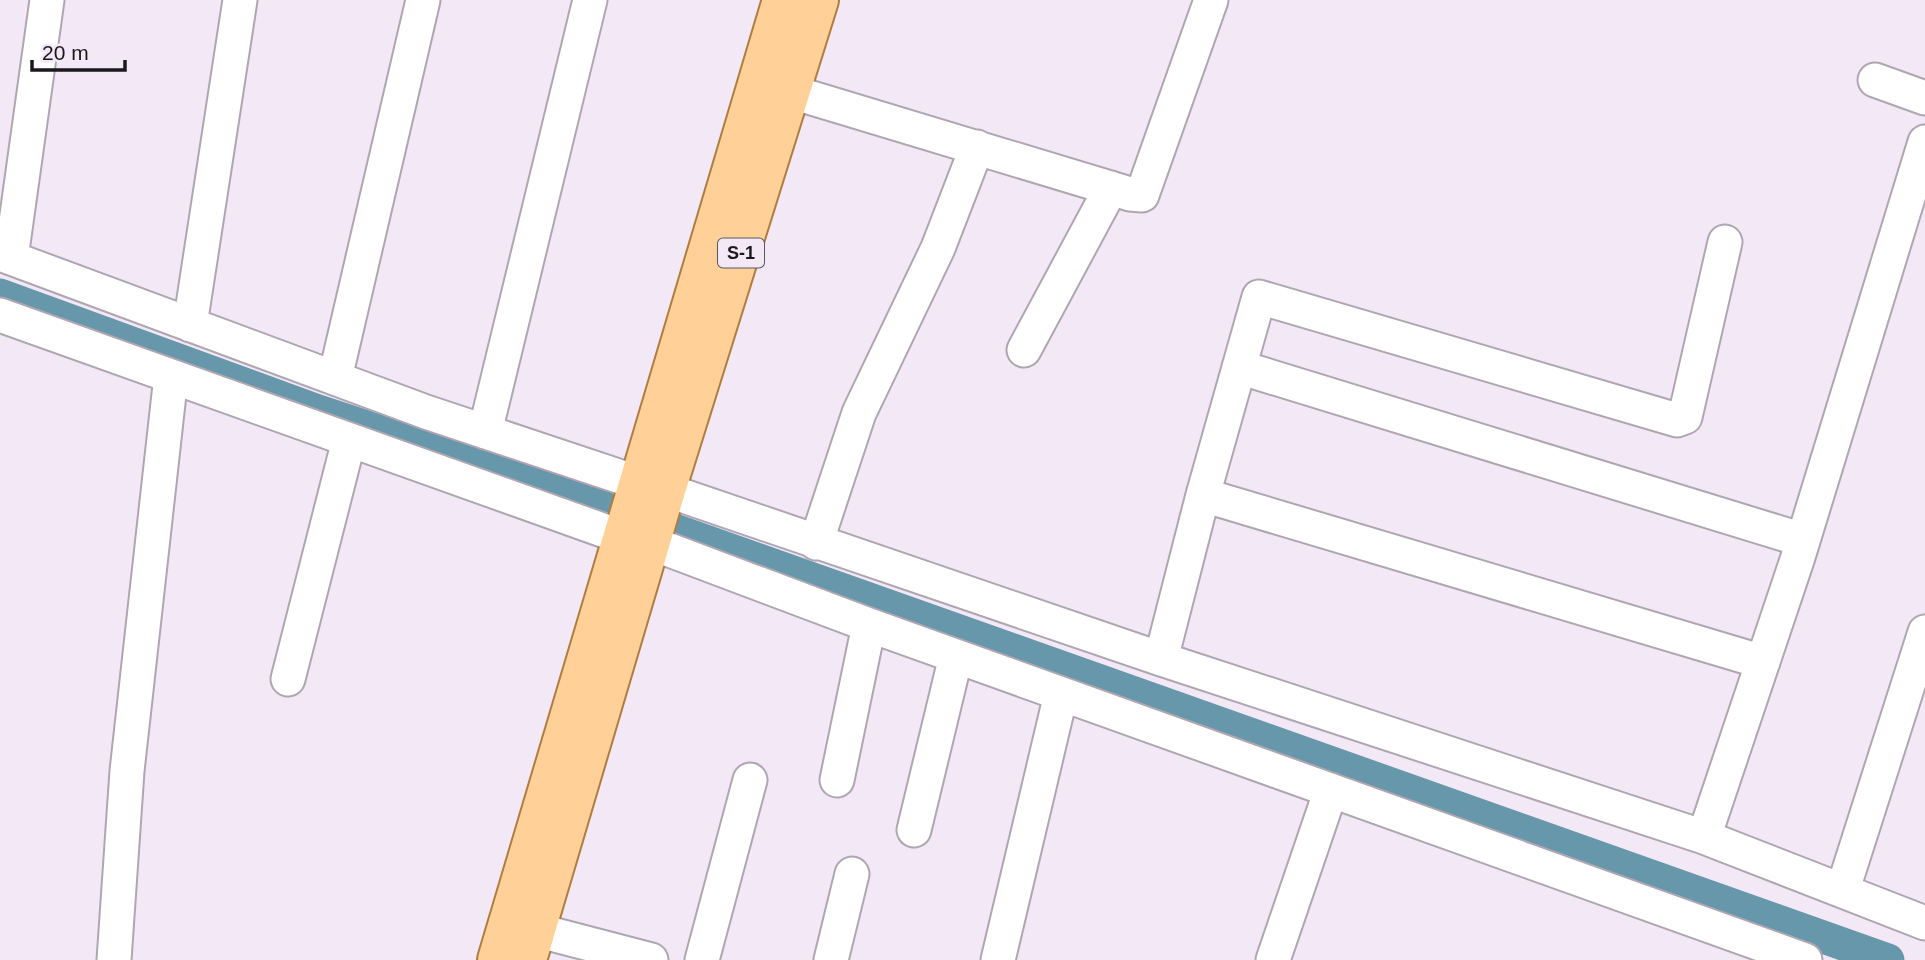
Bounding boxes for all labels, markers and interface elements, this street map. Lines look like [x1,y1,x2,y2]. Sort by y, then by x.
scale bar [32,28,124,72]
text: 20 m [42,41,89,64]
road number: S-1 [718,239,764,268]

